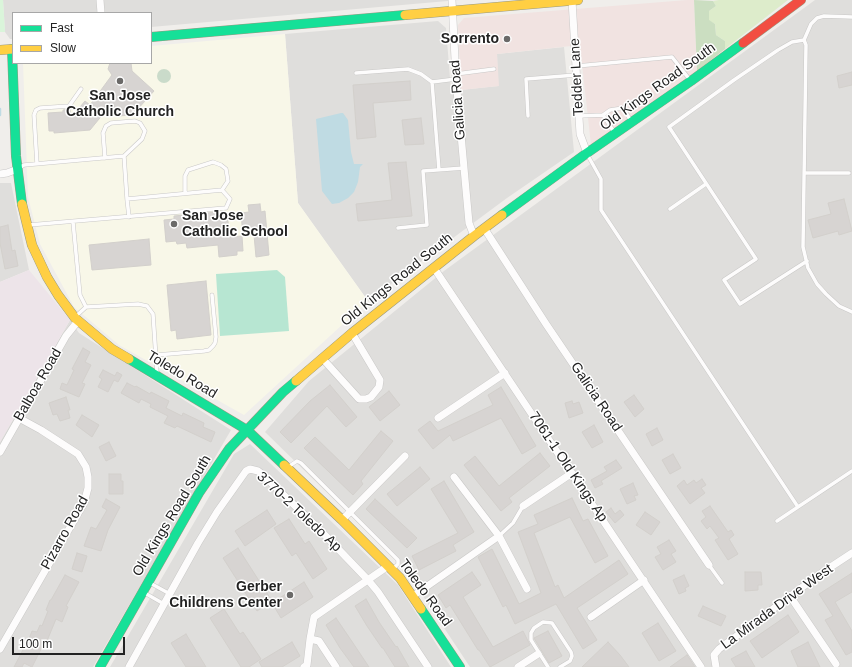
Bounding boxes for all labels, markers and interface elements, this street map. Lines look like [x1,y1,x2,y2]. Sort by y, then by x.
legend [12,12,152,64]
text: Fast [50,21,73,35]
place label: Sorrento [441,31,499,47]
marker: Sorrento [502,34,512,44]
street label: Tedder Lane [567,38,587,116]
street label: Old Kings Road South [597,39,719,135]
text: Slow [50,41,76,55]
street label: Galicia Road [447,59,469,141]
marker: San Jose Catholic Church [115,76,125,86]
place label: San Jose Catholic Church [66,88,174,120]
place label: San Jose Catholic School [182,208,288,240]
marker: San Jose Catholic School [169,219,179,229]
street label: Old Kings Road South [338,230,456,330]
street label: Balboa Road [10,346,66,424]
street label: Toledo Road [144,348,220,402]
street label: Galicia Road [567,359,625,435]
street label: 7061-1 Old Kings Ap [525,409,611,525]
street label: Old Kings Road South [129,452,215,580]
street label: 3770-2 Toledo Ap [253,468,345,556]
street label: Pizarro Road [38,493,92,573]
street label: Toledo Road [395,556,455,630]
street label: La Mirada Drive West [718,561,836,653]
place label: Gerber Childrens Center [169,579,282,612]
marker: Gerber Childrens Center [285,590,295,600]
scale bar [14,629,127,655]
text: 100 m [19,637,52,651]

